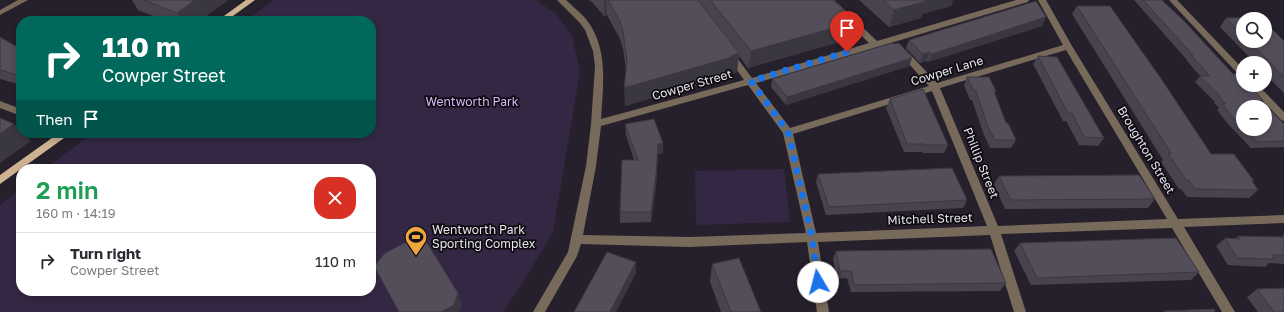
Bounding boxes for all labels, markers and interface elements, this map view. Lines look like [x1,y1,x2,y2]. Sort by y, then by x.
pin [830,11,864,52]
map controls [1236,12,1272,136]
button: search [1236,12,1272,48]
icon: arrive [836,17,858,39]
text: 110 m [102,30,181,63]
icon: right [36,32,88,84]
street label: Cowper Lane [909,52,985,89]
button: + [1236,56,1272,92]
text: Cowper Street [102,64,226,86]
street label: Cowper Street [650,66,734,103]
park label: Wentworth Park [425,94,519,109]
button: − [1236,100,1272,136]
street label: Broughton Street [1114,103,1179,196]
icon: arrive [80,108,102,130]
text: Then [36,110,72,128]
street label: Phillip Street [960,125,1003,201]
text: 2 min [36,175,98,204]
button: close [314,177,356,219]
text: 160 m · 14:19 [36,205,116,221]
street label: Mitchell Street [887,210,973,227]
place label: Wentworth Park Sporting Complex [432,222,536,251]
sports icon: Wentworth Park Sporting Complex [403,224,429,257]
text: Turn right [70,244,141,262]
icon: right [36,250,58,272]
text: 110 m [315,252,356,270]
position arrow [797,261,839,303]
text: Cowper Street [70,262,159,278]

